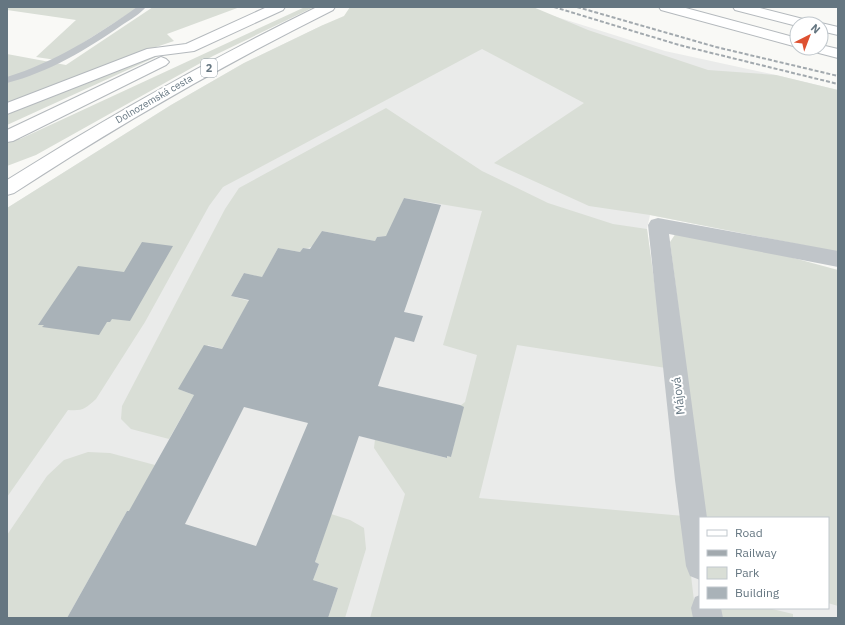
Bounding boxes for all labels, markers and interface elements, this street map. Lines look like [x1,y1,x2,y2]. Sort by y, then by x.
north arrow [789,16,829,56]
text: N [808,21,823,36]
road number: 2 [201,59,217,77]
street label: Dolnozemská cesta [113,71,195,126]
street label: Májová [668,376,688,416]
legend [699,517,829,609]
text: Road [735,525,763,540]
text: Railway [735,545,777,560]
text: Park [735,565,760,580]
text: Building [735,585,780,600]

